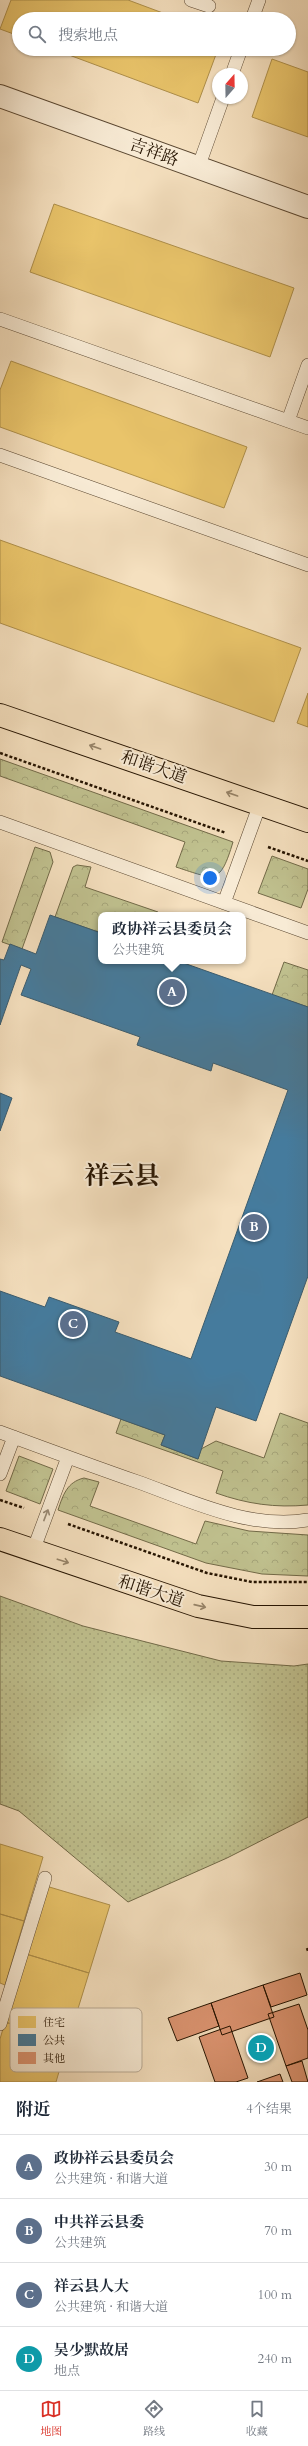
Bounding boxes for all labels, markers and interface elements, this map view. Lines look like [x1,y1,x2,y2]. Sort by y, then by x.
search box [12,12,296,56]
icon: search [26,23,48,45]
text: 搜索地点 [58,25,118,45]
north arrow [212,68,248,104]
street label: 吉祥路 [126,132,182,172]
one-way arrow [90,743,102,751]
street label: 和谐大道 [118,745,190,789]
one-way arrow [225,790,238,797]
your location [200,868,220,888]
popup [98,912,246,964]
text: 政协祥云县委员会 [112,919,232,939]
text: 公共建筑 [112,941,164,959]
pin: A [159,977,185,1007]
district label: 祥云县 [84,1159,160,1193]
pin: B [241,1212,267,1242]
pin: C [60,1309,86,1339]
one-way arrow [43,1509,51,1521]
one-way arrow [57,1558,69,1566]
street label: 和谐大道 [115,1570,187,1612]
one-way arrow [193,1603,206,1611]
legend [10,2008,142,2072]
text: 住宅 [43,2015,65,2030]
text: 公共 [43,2033,65,2048]
pin: D [248,2033,274,2063]
text: 其他 [43,2051,65,2066]
text: 附近 [16,2098,50,2121]
text: 4个结果 [246,2100,292,2118]
text: 政协祥云县委员会 [54,2148,174,2168]
text: A [24,2158,34,2176]
text: 30 m [264,2158,292,2176]
text: 公共建筑 · 和谐大道 [54,2170,168,2188]
text: 中共祥云县委 [54,2212,144,2232]
text: B [24,2222,34,2240]
text: 70 m [264,2222,292,2240]
text: 公共建筑 [54,2234,106,2252]
text: 祥云县人大 [54,2276,129,2296]
text: C [24,2286,34,2304]
text: 100 m [258,2286,292,2304]
text: 公共建筑 · 和谐大道 [54,2298,168,2316]
text: 吴少默故居 [54,2340,129,2360]
text: D [23,2350,35,2368]
text: 240 m [258,2350,292,2368]
text: 地点 [54,2362,80,2380]
tab: 地图 [40,2398,62,2439]
tab: 路线 [143,2398,165,2439]
tab: 收藏 [246,2398,268,2439]

